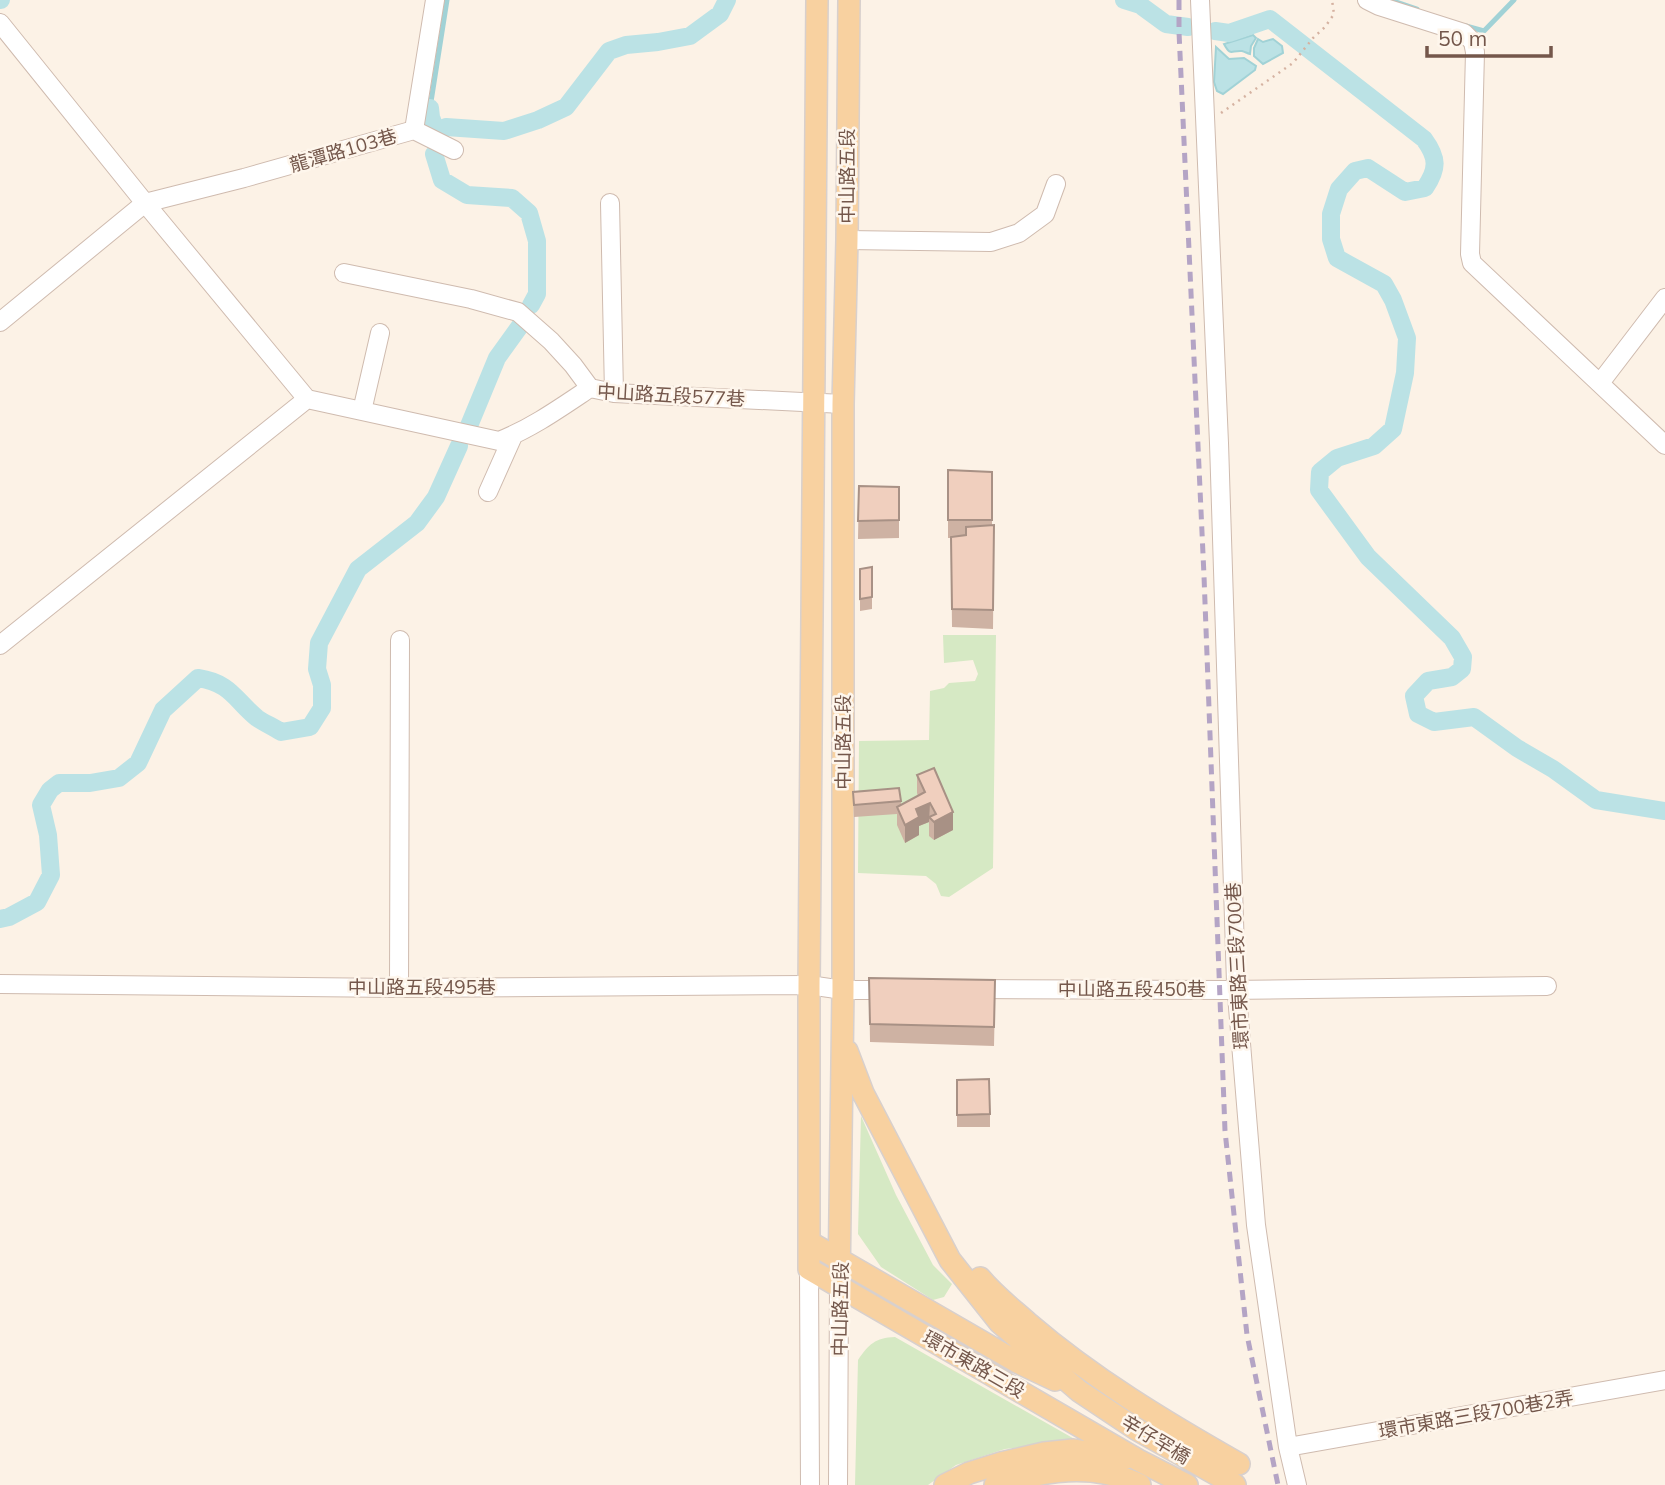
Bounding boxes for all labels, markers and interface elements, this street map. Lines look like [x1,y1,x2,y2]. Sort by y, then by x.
scale bar [1427,14,1551,58]
text: 50 m [1438,25,1487,51]
street label: 龍潭路103巷 [287,123,399,177]
street label: 中山路五段 [835,128,859,224]
street label: 中山路五段577巷 [596,379,746,411]
street label: 中山路五段 [831,694,855,790]
street label: 環市東路三段700巷 [1221,882,1253,1050]
street label: 中山路五段495巷 [348,975,496,999]
street label: 中山路五段450巷 [1058,977,1206,1001]
street label: 中山路五段 [827,1261,853,1357]
street label: 環市東路三段 [919,1325,1029,1403]
street label: 環市東路三段700巷2弄 [1377,1385,1575,1443]
street label: 辛仔罕橋 [1117,1409,1195,1469]

